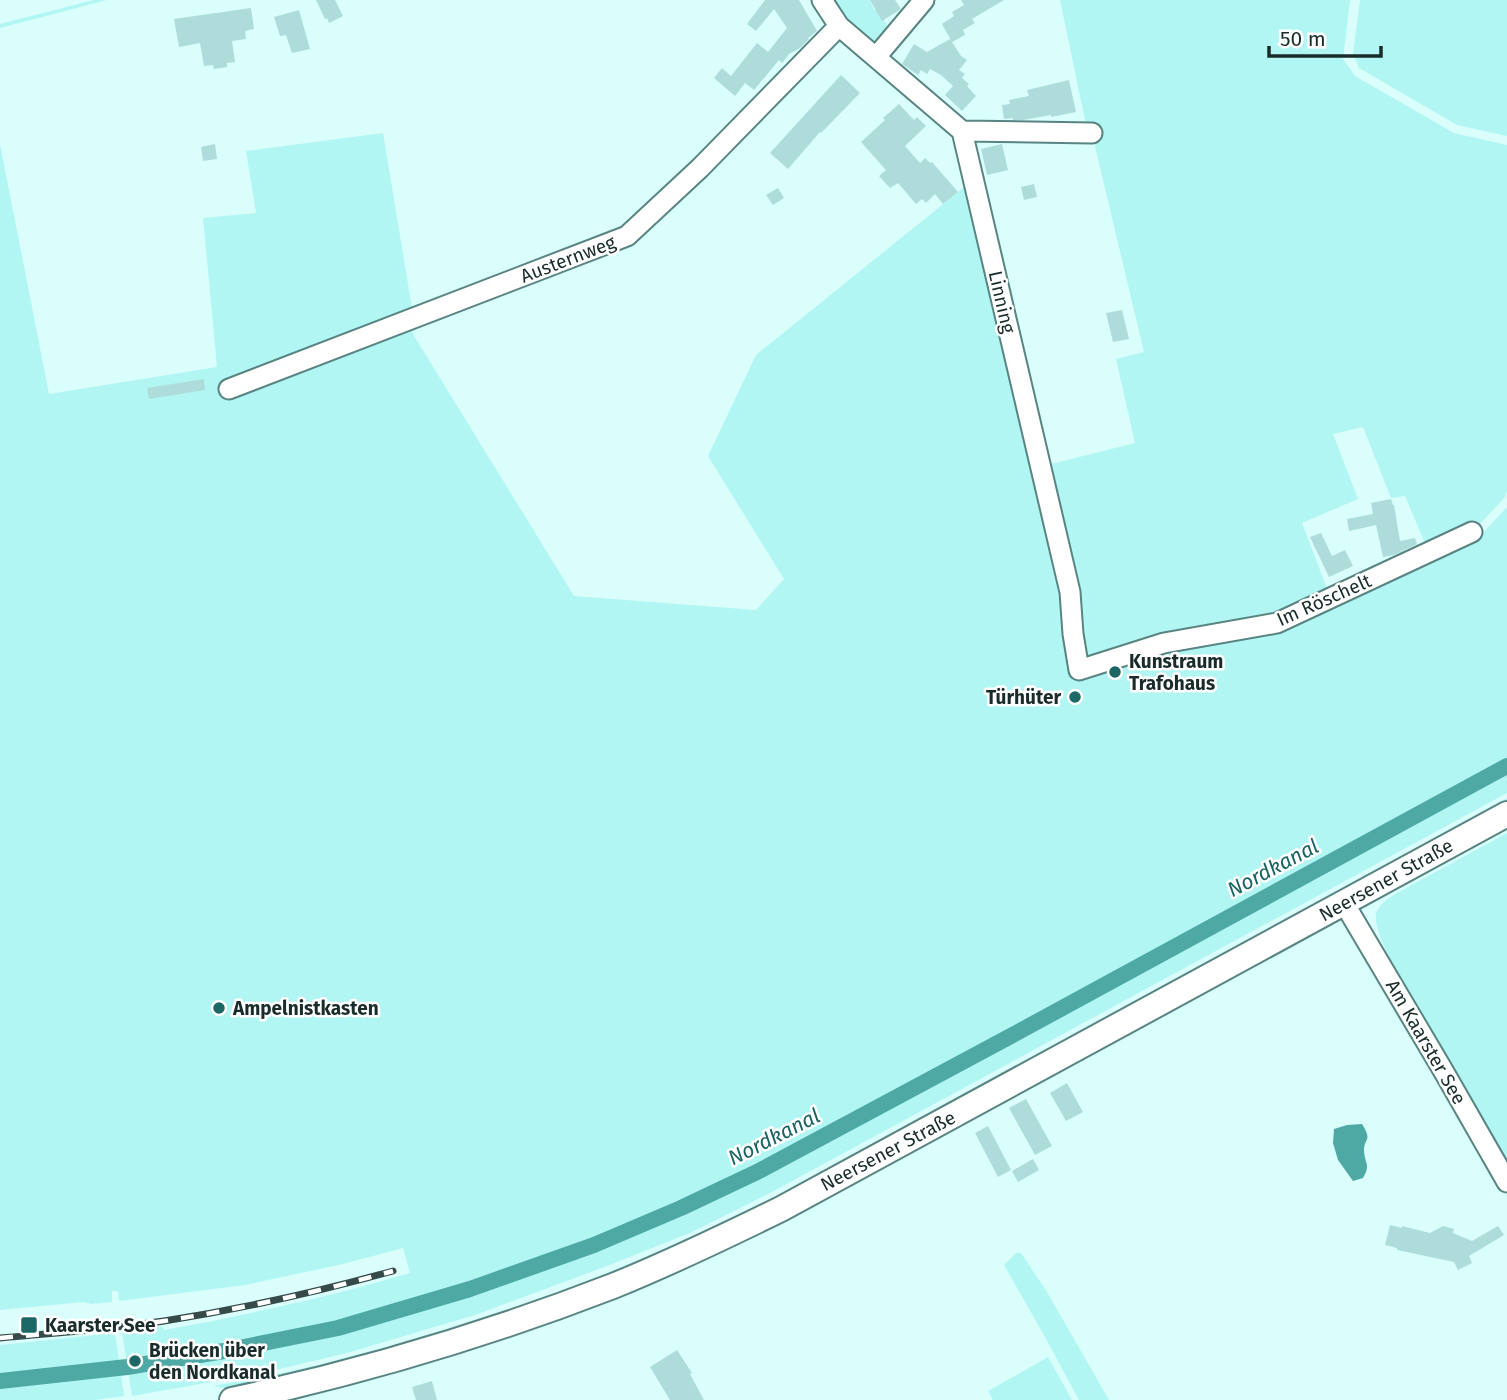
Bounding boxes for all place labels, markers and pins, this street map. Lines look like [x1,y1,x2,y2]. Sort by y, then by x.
place label: Kunstraum Trafohaus [1129,650,1223,695]
marker: Kunstraum Trafohaus [1107,664,1123,680]
place label: Türhüter [986,686,1061,709]
marker: Türhüter [1067,689,1083,705]
place label: Ampelnistkasten [232,997,379,1020]
marker: Ampelnistkasten [211,1000,227,1016]
place label: Kaarster See [45,1314,156,1337]
marker: Kaarster See [19,1315,39,1335]
place label: Brücken über den Nordkanal [149,1339,276,1384]
marker: Brücken über den Nordkanal [127,1353,143,1369]

